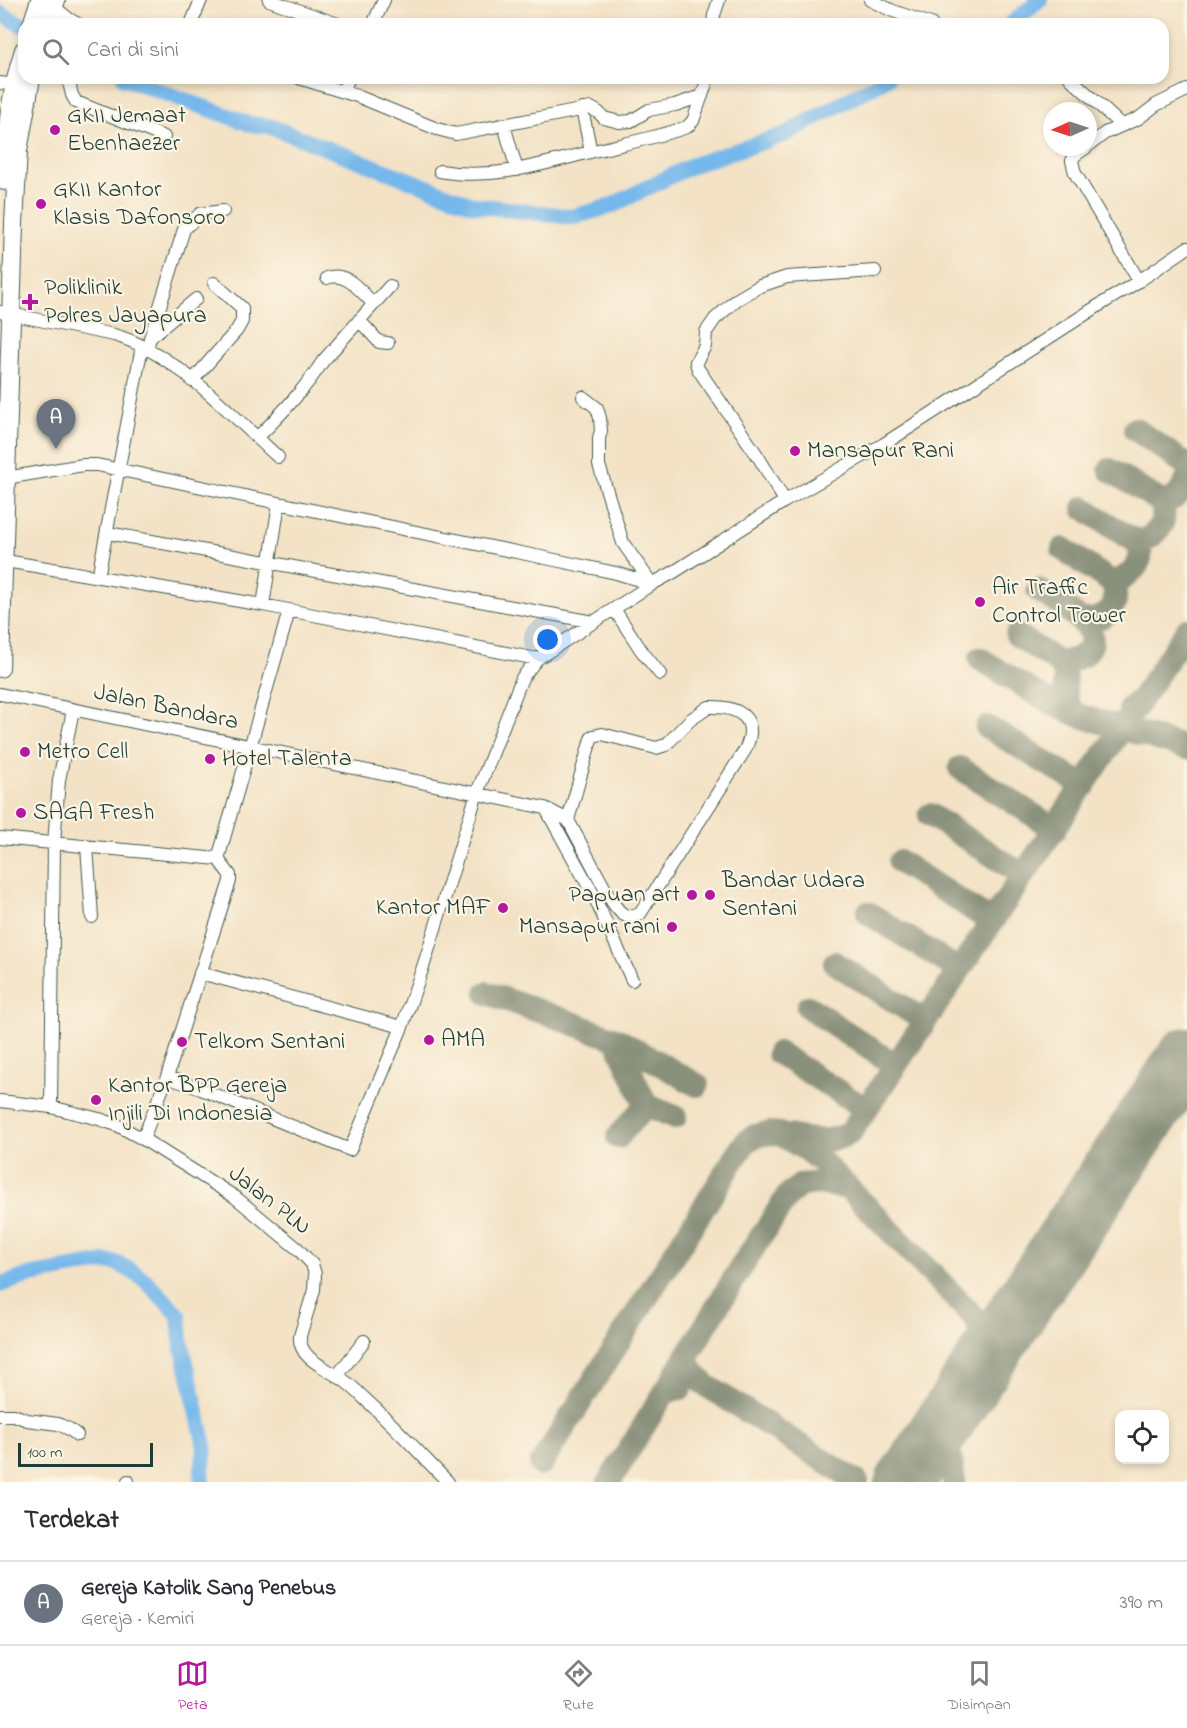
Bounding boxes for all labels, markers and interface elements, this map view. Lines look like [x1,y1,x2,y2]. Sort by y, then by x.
search box [18,18,1169,84]
icon: search [39,35,72,68]
text: Cari di sini [87,35,179,67]
place label: GKII Jemaat Ebenhaezer [67,99,186,162]
north arrow [1043,102,1097,156]
marker: GKII Jemaat Ebenhaezer [48,123,62,137]
place label: GKII Kantor Klasis Dafonsoro [53,173,226,236]
marker: GKII Kantor Klasis Dafonsoro [34,197,48,211]
place label: Poliklinik Polres Jayapura [44,271,207,335]
marker: Poliklinik Polres Jayapura [21,293,39,311]
pin: A [36,400,76,449]
place label: Mansapur Rani [807,434,954,469]
marker: Mansapur Rani [788,444,802,458]
place label: Air Traffic Control Tower [992,571,1127,634]
marker: Air Traffic Control Tower [973,595,987,609]
your location [533,625,562,654]
street label: Jalan Bandara [90,676,242,740]
place label: Metro Cell [37,735,128,770]
place label: Hotel Talenta [222,742,352,777]
marker: Metro Cell [18,745,32,759]
marker: Hotel Talenta [203,752,217,766]
place label: SAGA Fresh [33,796,154,831]
marker: SAGA Fresh [14,806,28,820]
place label: Bandar Udara Sentani [721,864,865,927]
place label: Papuan art [569,878,680,913]
marker: Papuan art [685,888,699,902]
marker: Bandar Udara Sentani [703,888,717,902]
place label: Kantor MAF [376,891,491,926]
marker: Kantor MAF [496,901,510,915]
place label: Mansapur rani [519,910,660,945]
marker: Mansapur rani [665,920,679,934]
place label: AMA [441,1023,485,1058]
place label: Telkom Sentani [194,1025,345,1060]
marker: AMA [422,1033,436,1047]
marker: Telkom Sentani [175,1035,189,1049]
place label: Kantor BPP Gereja Injili Di Indonesia [108,1069,287,1132]
marker: Kantor BPP Gereja Injili Di Indonesia [89,1093,103,1107]
street label: Jalan PLN [220,1157,318,1245]
map controls [1115,1410,1169,1464]
button: locate [1115,1410,1169,1464]
scale bar [18,1440,153,1468]
text: 100 m [27,1441,62,1465]
text: Terdekat [24,1502,119,1540]
text: Gereja Katolik Sang Penebus [81,1573,336,1605]
text: A [37,1589,50,1618]
text: 390 m [1120,1589,1163,1618]
text: Gereja · Kemiri [81,1605,194,1634]
tab: Peta [176,1657,209,1717]
tab: Rute [562,1657,595,1717]
tab: Disimpan [947,1657,1011,1717]

